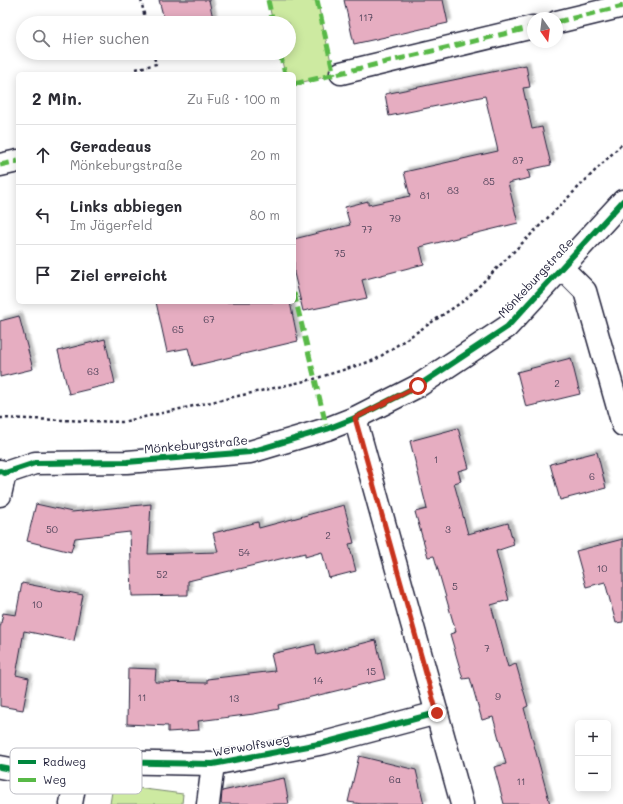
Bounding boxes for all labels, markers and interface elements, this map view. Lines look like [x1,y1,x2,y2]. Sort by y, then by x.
house number: 117 [359,10,374,24]
north arrow [527,12,563,48]
search box [16,16,296,60]
icon: search [30,27,52,49]
text: Hier suchen [62,28,149,48]
text: 2 Min. [32,87,82,109]
text: Zu Fuß · 100 m [187,90,280,107]
text: Geradeaus [70,136,151,156]
icon: ahead [32,144,54,166]
text: 20 m [250,146,280,163]
house number: 87 [512,153,524,167]
text: Mönkeburgstraße [70,156,183,173]
house number: 85 [483,174,495,188]
house number: 83 [447,183,459,197]
house number: 81 [420,188,430,202]
text: Links abbiegen [70,196,182,216]
icon: left [32,204,54,226]
text: 80 m [250,206,280,223]
house number: 79 [389,211,401,225]
text: Im Jägerfeld [70,216,152,233]
house number: 77 [361,222,373,236]
street label: Mönkeburgstraße [494,234,577,321]
house number: 75 [334,246,346,260]
icon: arrive [32,264,54,286]
text: Ziel erreicht [70,265,167,285]
house number: 67 [203,312,215,326]
house number: 65 [172,322,184,336]
house number: 63 [87,364,99,378]
house number: 2 [554,376,560,390]
route start [409,377,427,395]
street label: Mönkeburgstraße [143,432,248,457]
house number: 1 [434,452,438,466]
house number: 6 [589,469,595,483]
house number: 50 [46,522,58,536]
house number: 3 [445,522,451,536]
house number: 2 [325,528,331,542]
house number: 54 [238,545,250,559]
house number: 10 [597,561,607,575]
house number: 52 [156,567,168,581]
house number: 5 [452,579,458,593]
house number: 10 [32,597,42,611]
house number: 7 [484,641,490,655]
house number: 15 [366,664,376,678]
house number: 14 [313,673,323,687]
house number: 9 [495,689,501,703]
house number: 11 [138,690,146,704]
house number: 13 [229,691,239,705]
route end [428,704,446,722]
map controls [575,720,611,792]
button: + [575,720,611,756]
street label: Werwolfsweg [211,730,290,760]
legend [10,748,142,794]
text: Radweg [43,754,86,769]
button: − [575,756,611,792]
text: Weg [43,772,66,787]
house number: 6a [389,772,401,786]
house number: 11 [517,774,525,788]

